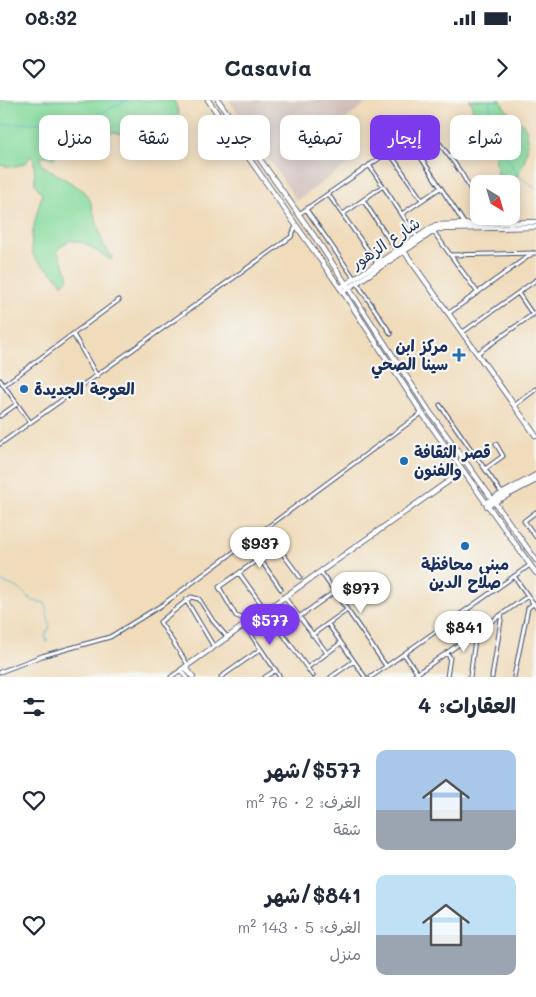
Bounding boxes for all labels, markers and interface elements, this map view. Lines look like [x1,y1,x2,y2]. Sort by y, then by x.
text: 08:32 [25,5,77,30]
text: Casavia [224,53,312,82]
icon: heart [20,54,48,82]
icon: forward [488,54,516,82]
chip: منزل [39,115,110,160]
chip: شقة [120,115,188,160]
chip: جديد [198,115,270,160]
chip: تصفية [280,115,360,160]
chip: إيجار [370,115,440,160]
chip: شراء [450,115,521,160]
north arrow [470,175,520,225]
map controls [470,175,520,225]
street label: شارع الزهور [345,212,425,276]
place label: مركز ابن سينا الصحي [371,335,448,379]
marker: مركز ابن سينا الصحي [452,348,466,362]
place label: العوجة الجديدة [34,378,135,400]
marker: العوجة الجديدة [18,383,30,395]
place label: قصر الثقافة والفنون [414,441,491,481]
marker: قصر الثقافة والفنون [398,455,410,467]
pin: $937 [230,526,290,569]
text: $937 [241,532,279,553]
marker: مبنى محافظة صلاح الدين [459,540,471,552]
place label: مبنى محافظة صلاح الدين [421,553,509,593]
pin: $977 [331,572,391,614]
text: $977 [342,577,380,598]
pin: $577 [240,604,300,646]
text: $577 [251,609,289,630]
pin: $841 [434,610,494,653]
text: $841 [445,616,483,637]
text: العقارات: 4 [418,691,516,718]
icon: filters [20,693,48,721]
text: $577/شهر [265,756,361,783]
icon: home [416,770,476,830]
icon: heart [20,786,48,814]
text: الغرف: 2 · 76 m² [245,791,361,812]
text: شقة [333,818,361,839]
text: $841/شهر [265,881,361,908]
icon: home [416,895,476,955]
icon: heart [20,911,48,939]
text: الغرف: 5 · 143 m² [238,916,361,937]
text: منزل [329,943,361,964]

